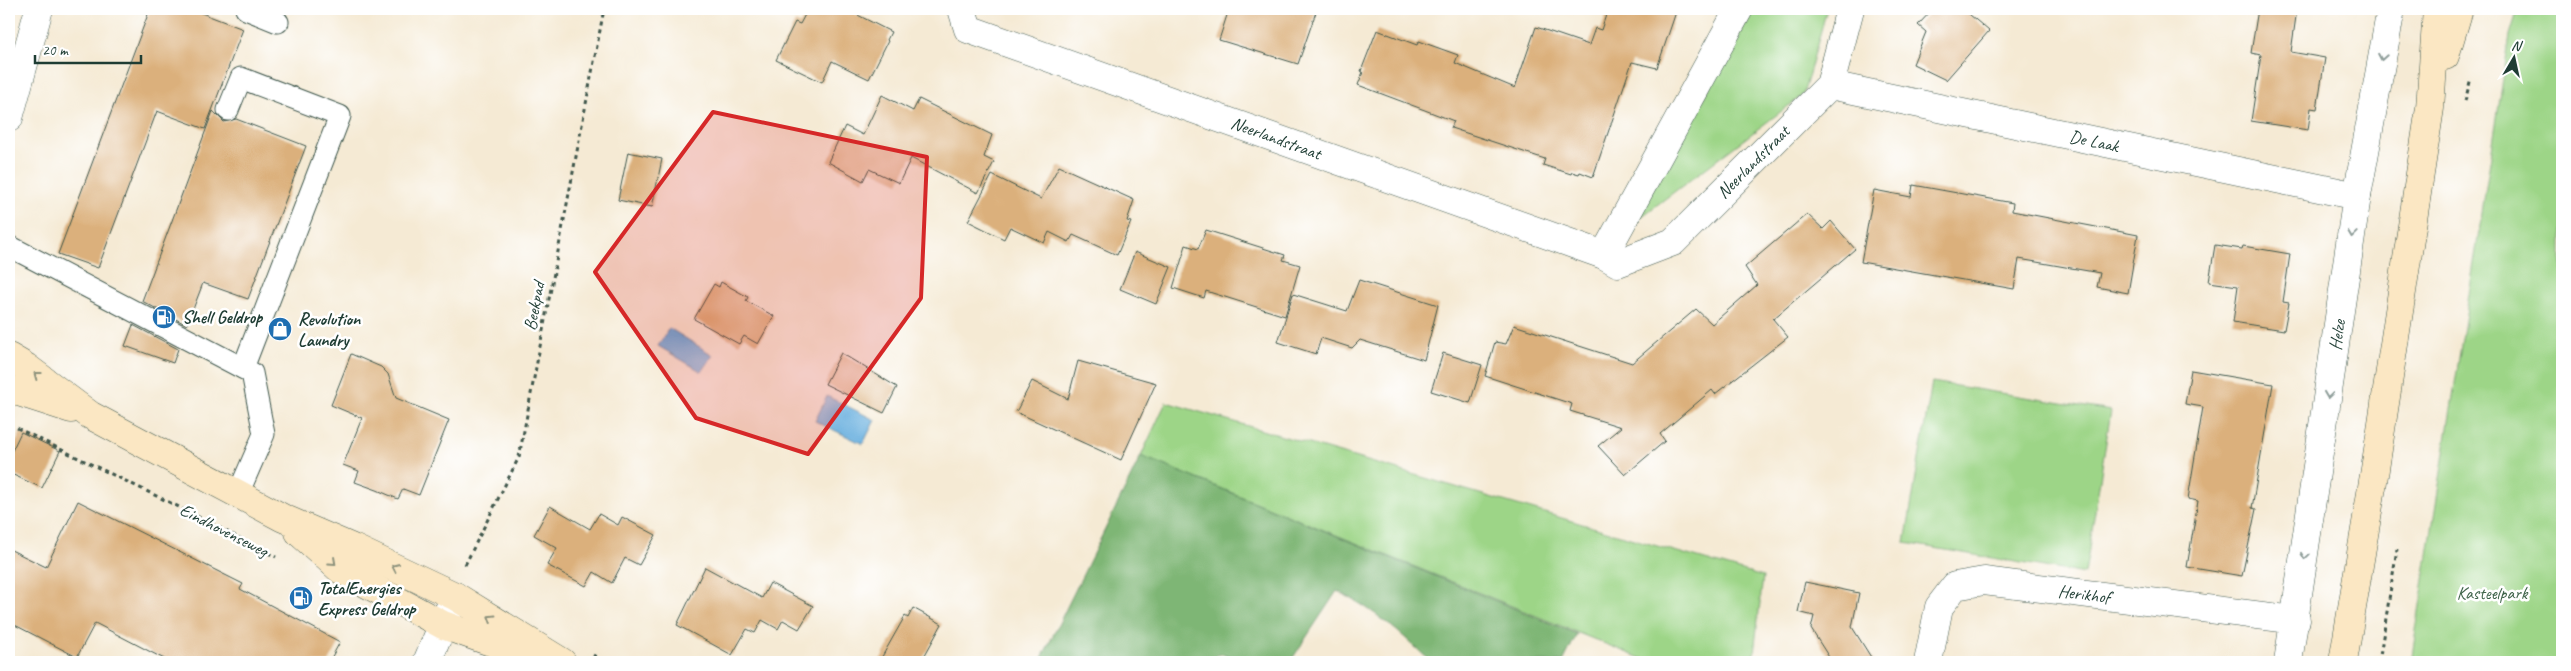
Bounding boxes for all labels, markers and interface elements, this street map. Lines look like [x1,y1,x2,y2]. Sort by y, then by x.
scale bar [35,32,141,64]
north arrow [2488,32,2538,82]
text: N [2510,37,2524,55]
text: 20 m [42,41,69,60]
one-way arrow [2378,52,2388,61]
street label: Neerlandstraat [1228,112,1326,165]
street label: Neerlandstraat [1712,119,1796,203]
street label: De Laak [2067,125,2122,157]
one-way arrow [2347,231,2358,239]
street label: Beekpad [519,277,550,332]
fuel station icon: Shell Geldrop [151,304,177,330]
place label: Shell Geldrop [182,306,263,328]
place label: Revolution Laundry [298,308,361,351]
shop icon: Revolution Laundry [267,316,293,342]
street label: Helze [2324,317,2350,352]
one-way arrow [34,373,43,381]
one-way arrow [2324,391,2334,399]
street label: Eindhovenseweg [176,498,273,562]
one-way arrow [2300,552,2311,560]
one-way arrow [327,556,336,565]
one-way arrow [391,563,400,574]
place label: TotalEnergies Express Geldrop [318,577,417,620]
street label: Herikhof [2057,580,2115,609]
park label: Kasteelpark [2457,582,2529,604]
fuel station icon: TotalEnergies Express Geldrop [288,585,314,611]
one-way arrow [487,615,496,625]

